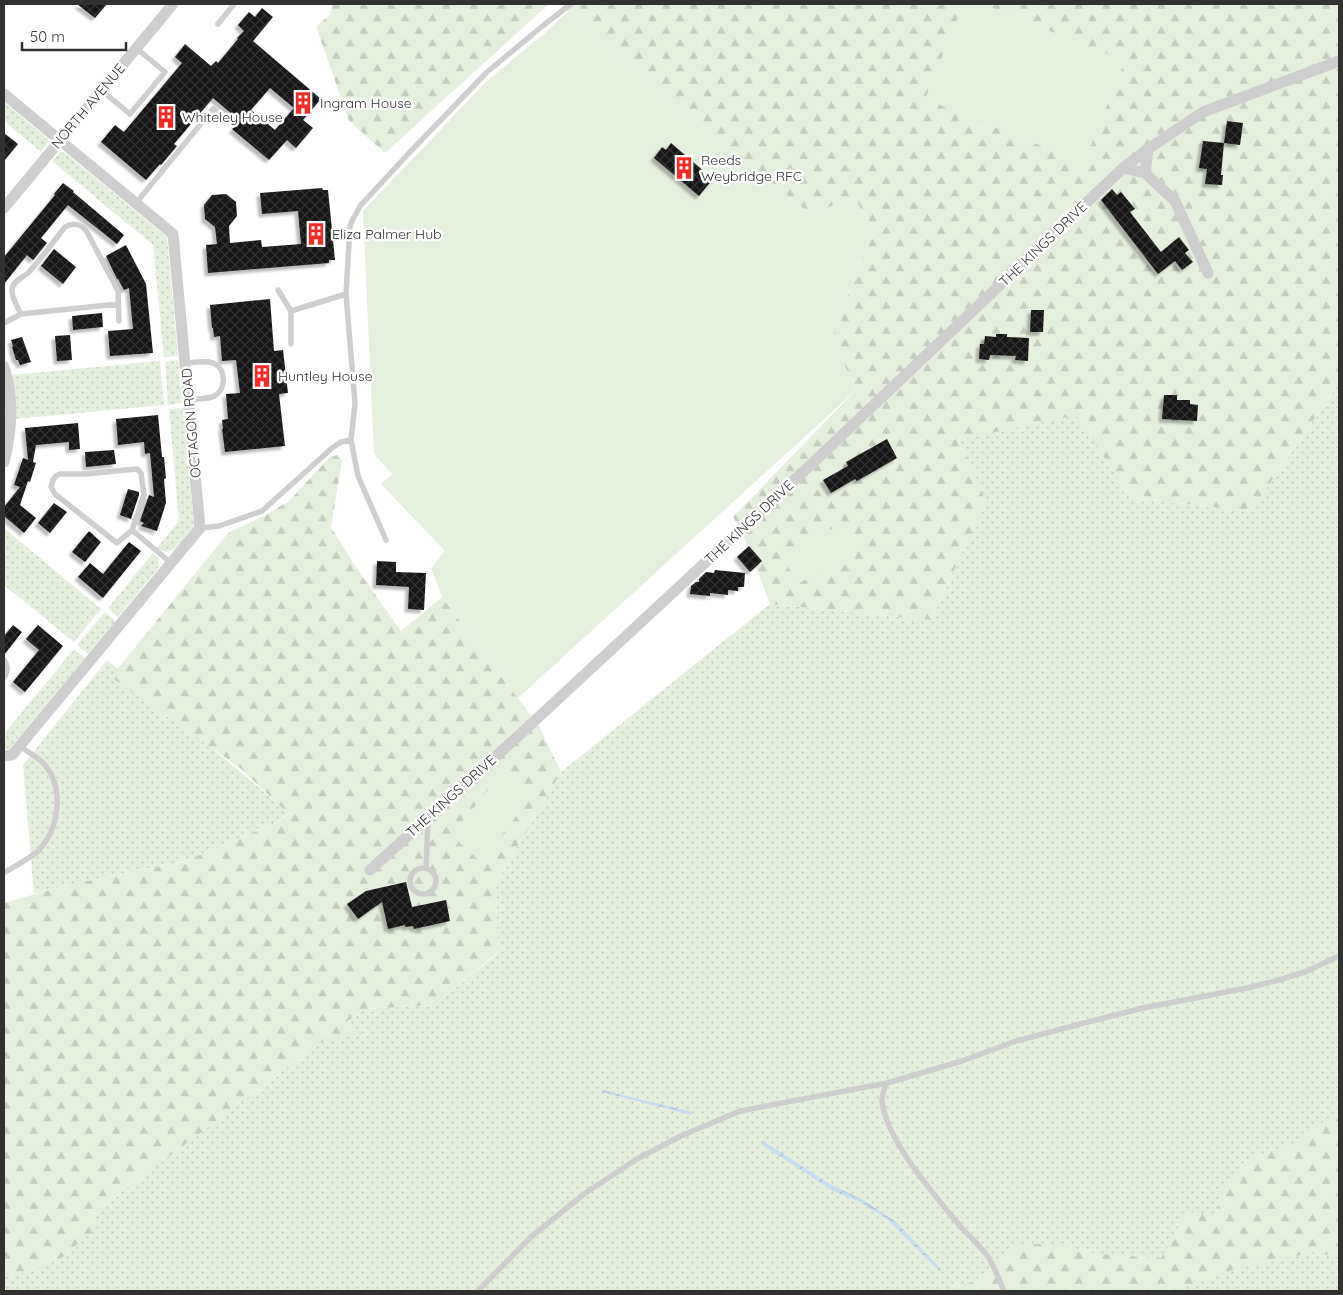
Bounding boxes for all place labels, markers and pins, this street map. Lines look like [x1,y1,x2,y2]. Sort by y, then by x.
building icon: Ingram House [290,90,316,116]
place label: Ingram House [320,94,412,112]
building icon: Whiteley House [153,104,179,130]
place label: Whiteley House [182,108,283,126]
place label: Reeds Weybridge RFC [701,151,802,185]
building icon: Reeds Weybridge RFC [671,155,697,181]
building icon: Eliza Palmer Hub [303,221,329,247]
place label: Eliza Palmer Hub [332,225,442,243]
building icon: Huntley House [249,363,275,389]
place label: Huntley House [278,367,373,385]

